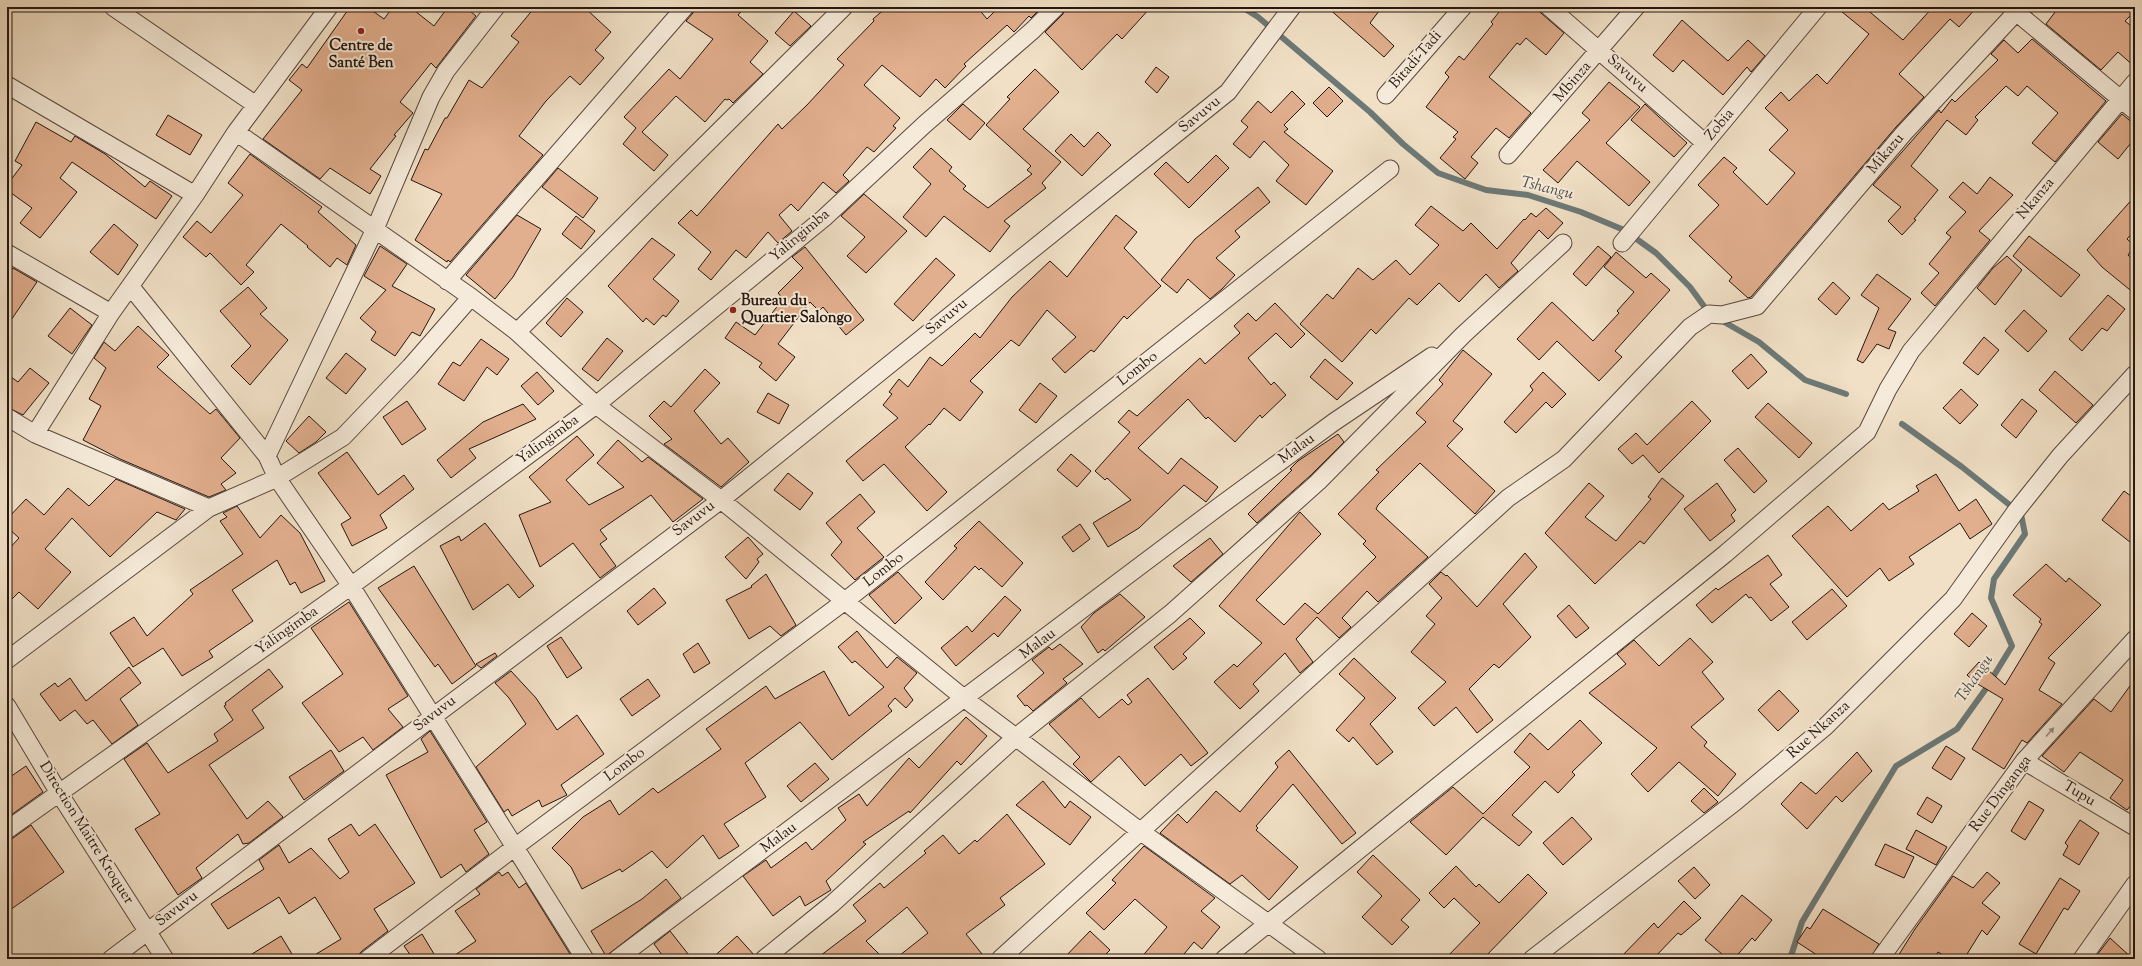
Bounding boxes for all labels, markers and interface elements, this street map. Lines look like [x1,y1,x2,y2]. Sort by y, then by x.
marker: Centre de Santé Ben [356,26,366,36]
street label: Bitadi-Tadi [1385,26,1447,94]
place label: Centre de Santé Ben [328,36,394,74]
street label: Savuvu [1602,50,1652,98]
street label: Mbinza [1549,57,1597,107]
street label: Savuvu [1174,91,1226,138]
street label: Zobia [1700,104,1740,145]
street label: Mikazu [1863,129,1910,179]
water label: Tshangu [1518,171,1576,207]
street label: Nkanza [2012,173,2060,224]
street label: Yalingimba [765,205,835,267]
place label: Bureau du Quartier Salongo [741,291,852,329]
street label: Savuvu [921,293,973,340]
marker: Bureau du Quartier Salongo [728,305,738,315]
street label: Lombo [1113,347,1163,391]
street label: Yalingimba [512,410,584,470]
street label: Malau [1275,428,1320,469]
street label: Savuvu [668,496,720,542]
street label: Lombo [859,548,909,592]
street label: Yalingimba [251,602,323,660]
street label: Malau [1016,623,1061,664]
water label: Tshangu [1950,650,2000,708]
street label: Savuvu [409,691,461,737]
street label: Rue Nkanza [1783,696,1855,764]
one-way arrow [2045,727,2055,737]
street label: Lombo [600,743,650,787]
street label: Rue Dinganga [1965,751,2037,837]
street label: Direction Maitre Kroquer [33,758,139,909]
street label: Tupu [2059,776,2100,812]
street label: Malau [757,817,802,858]
street label: Savuvu [151,886,203,932]

